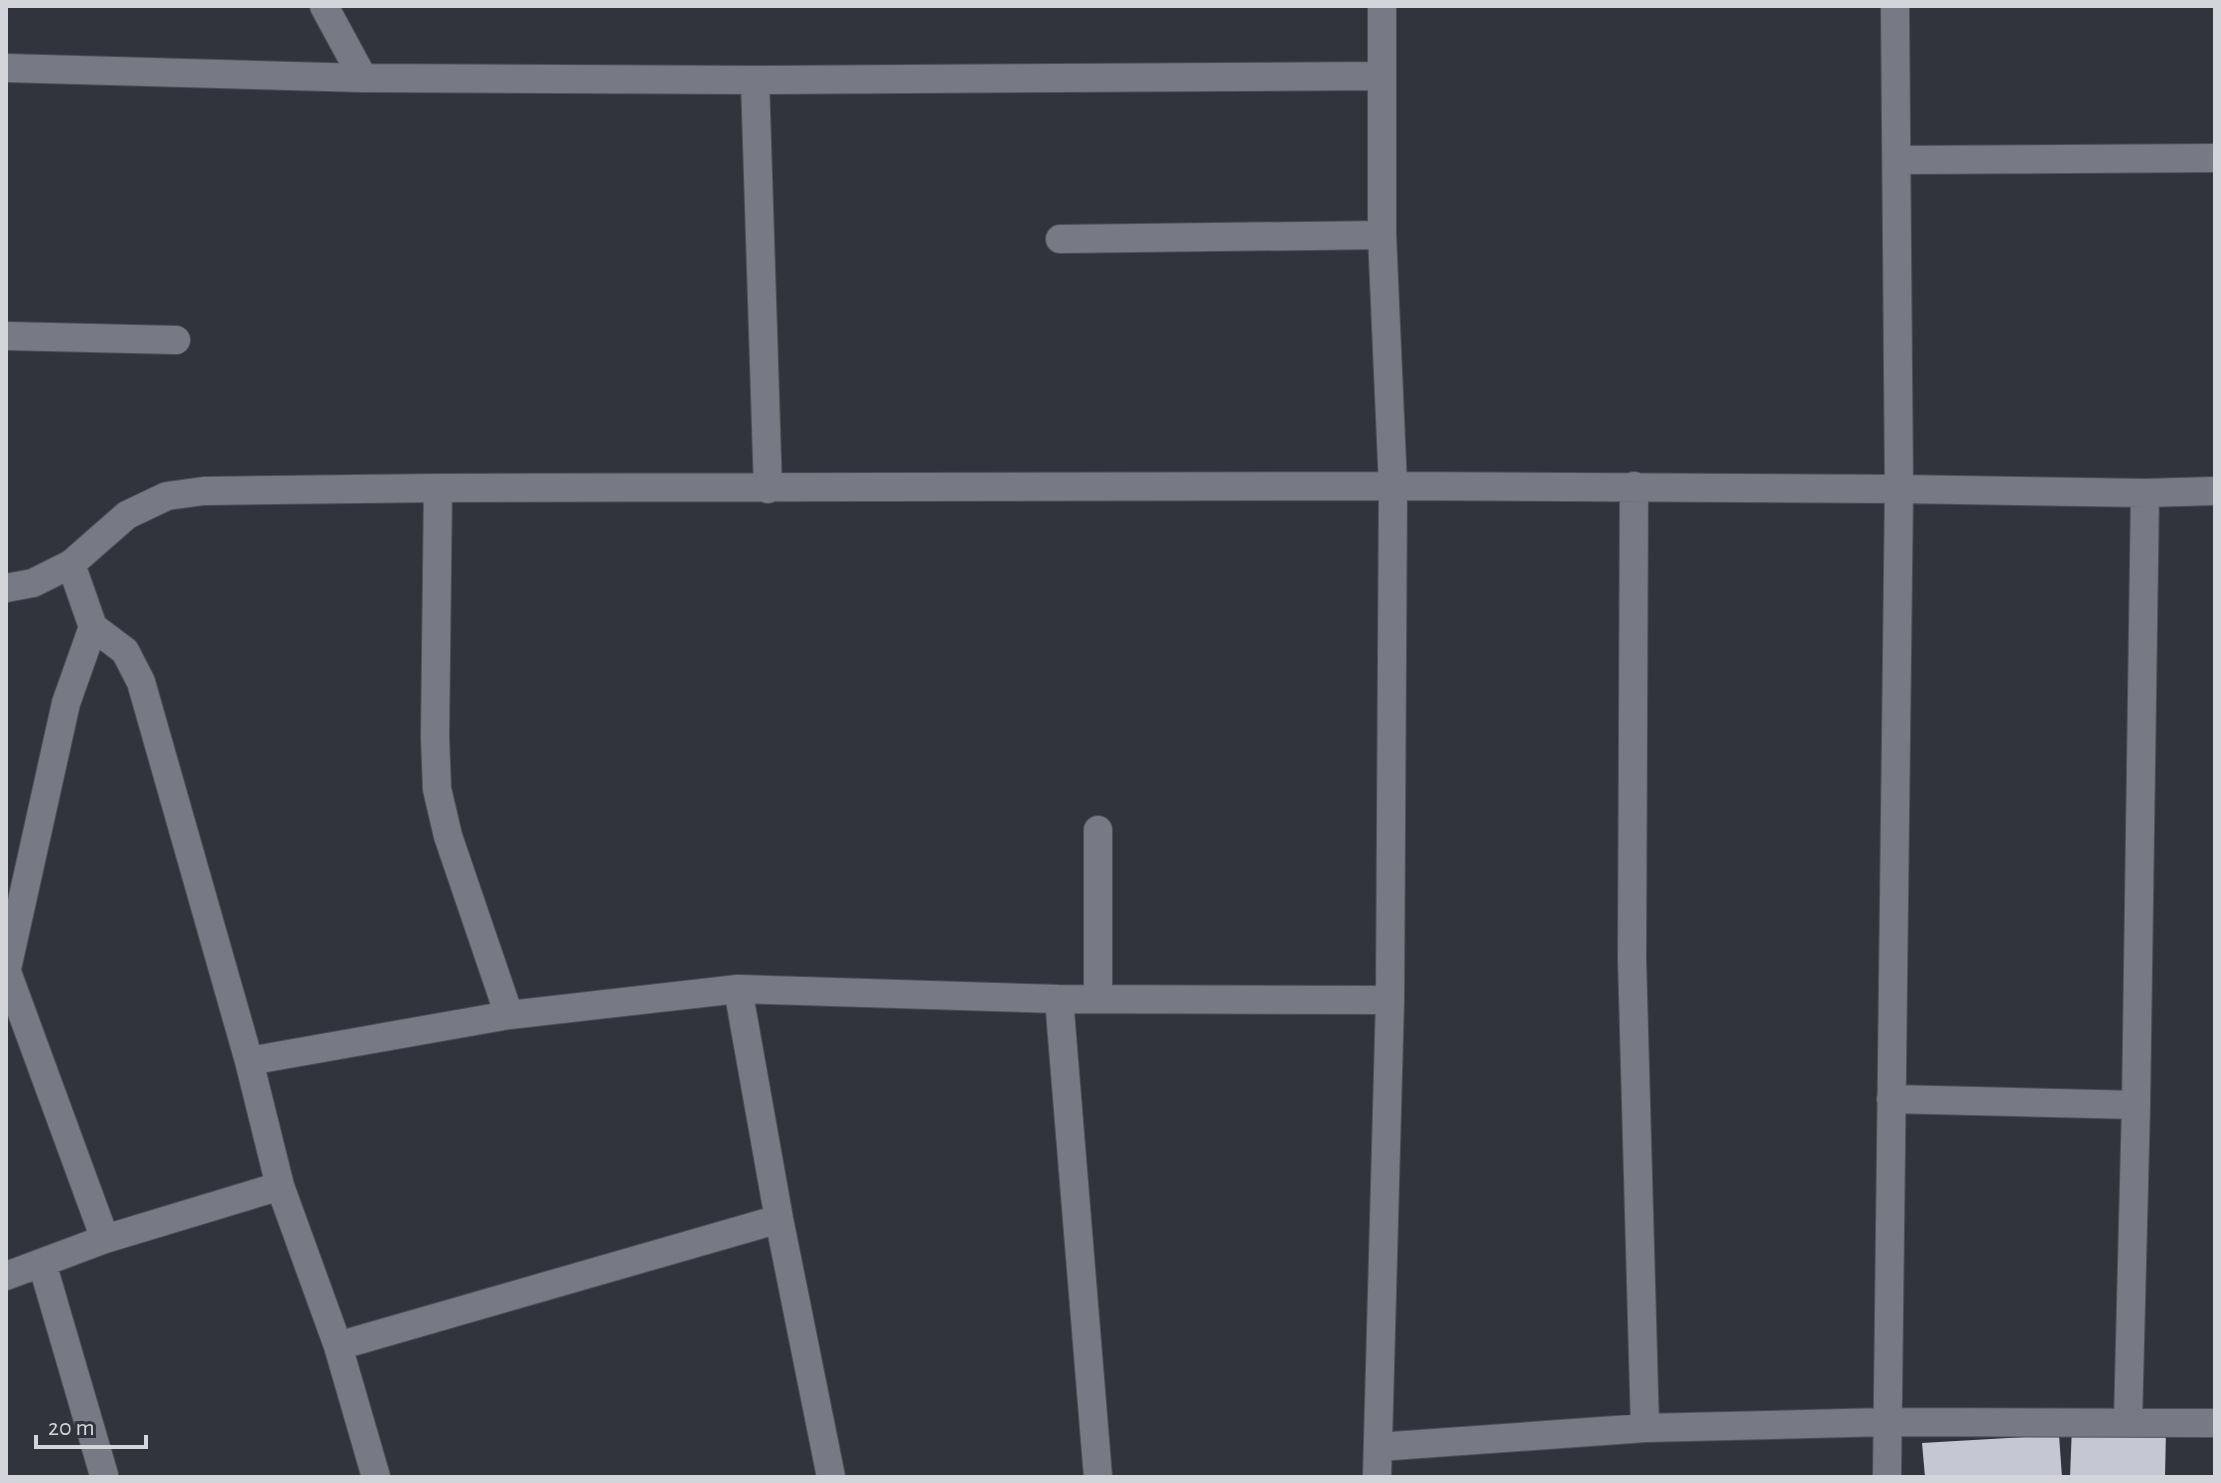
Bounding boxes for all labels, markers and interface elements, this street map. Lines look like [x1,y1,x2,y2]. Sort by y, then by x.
scale bar [36,1399,146,1449]
text: 20 m [48,1416,95,1440]

